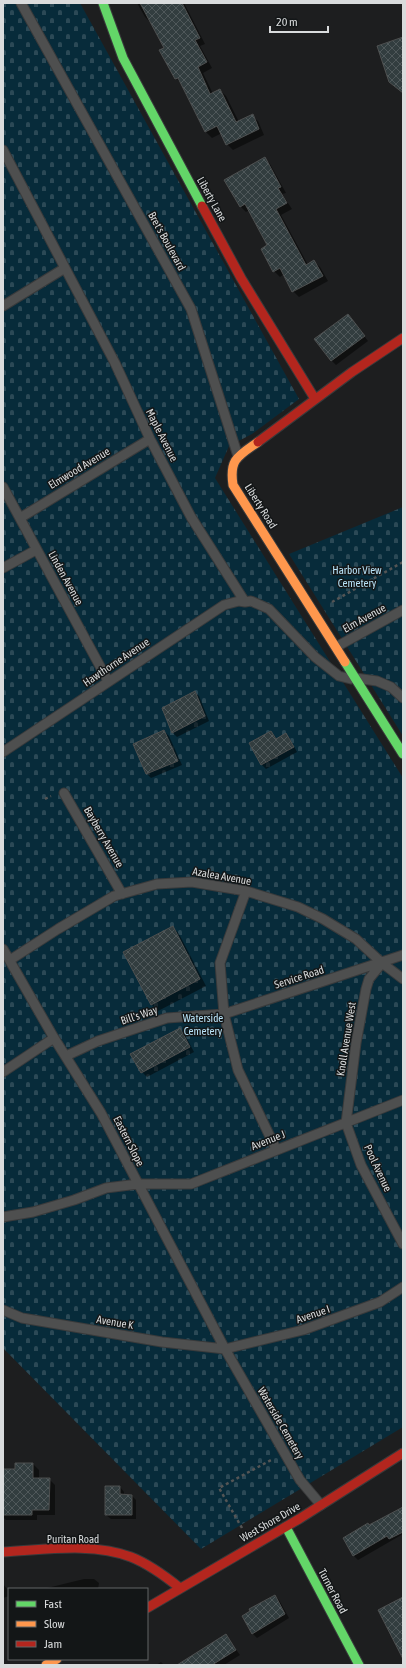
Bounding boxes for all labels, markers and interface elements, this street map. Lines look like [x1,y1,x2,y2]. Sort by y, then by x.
scale bar [270,8,328,34]
text: 20 m [276,15,298,29]
street label: Liberty Lane [195,175,229,223]
street label: Bret's Boulevard [146,210,188,272]
street label: Maple Avenue [144,407,180,463]
street label: Elmwood Avenue [46,445,112,491]
street label: Liberty Road [243,481,279,531]
street label: Linden Avenue [46,549,86,607]
park label: Harbor View Cemetery [332,564,382,589]
street label: Elm Avenue [340,601,388,635]
street label: Hawthorne Avenue [81,635,151,689]
street label: Bayberry Avenue [82,805,126,869]
street label: Azalea Avenue [192,865,252,887]
street label: Service Road [273,963,325,991]
street label: Knoll Avenue West [334,1001,358,1077]
street label: Bill's Way [119,1003,159,1027]
park label: Waterside Cemetery [183,1012,223,1037]
street label: Eastern Slope [111,1114,147,1168]
street label: Avenue J [249,1128,287,1152]
street label: Pool Avenue [362,1143,394,1193]
street label: Avenue I [295,1303,331,1325]
street label: Avenue K [96,1313,135,1331]
street label: Waterside Cemetery [256,1385,307,1461]
street label: West Shore Drive [238,1500,302,1544]
street label: Puritan Road [47,1533,99,1545]
street label: Turner Road [316,1567,350,1615]
legend [8,1588,148,1660]
text: Fast [44,1597,62,1611]
text: Slow [44,1617,65,1631]
text: Jam [44,1637,62,1651]

